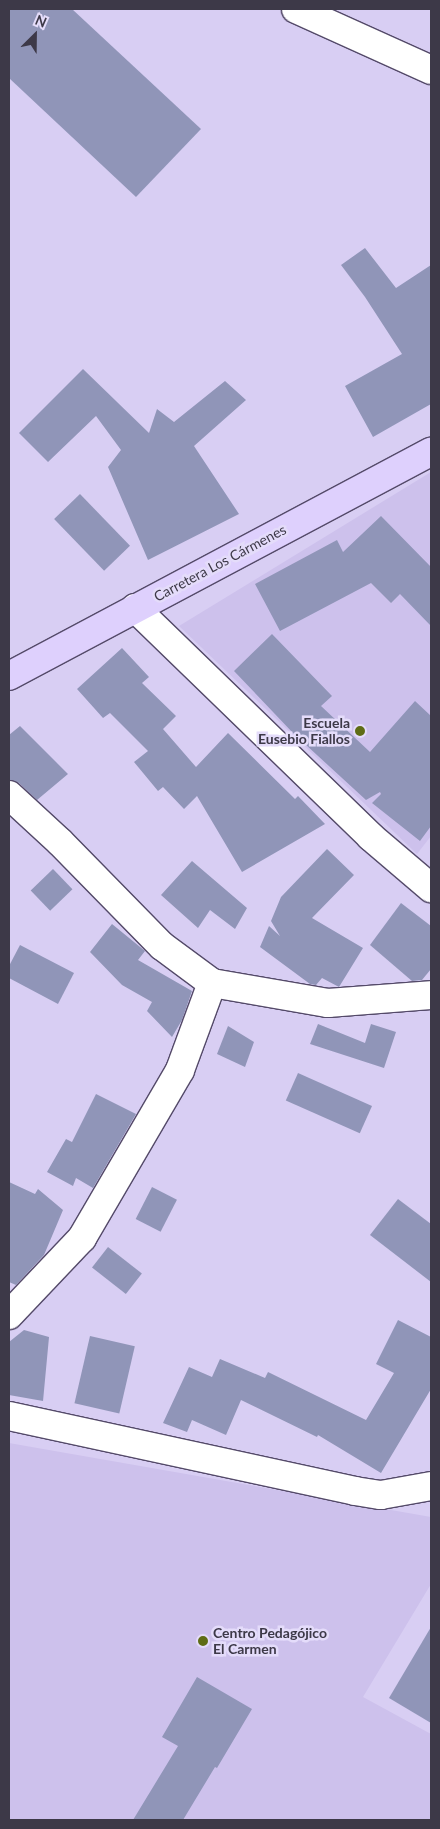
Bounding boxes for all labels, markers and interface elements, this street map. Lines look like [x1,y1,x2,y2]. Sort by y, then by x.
north arrow [10,10,60,60]
text: N [33,11,49,31]
street label: Carretera Los Cármenes [151,521,289,605]
place label: Escuela Eusebio Fiallos [258,715,350,748]
marker: Escuela Eusebio Fiallos [354,725,366,737]
place label: Centro Pedagójico El Carmen [213,1625,327,1658]
marker: Centro Pedagójico El Carmen [197,1635,209,1647]

